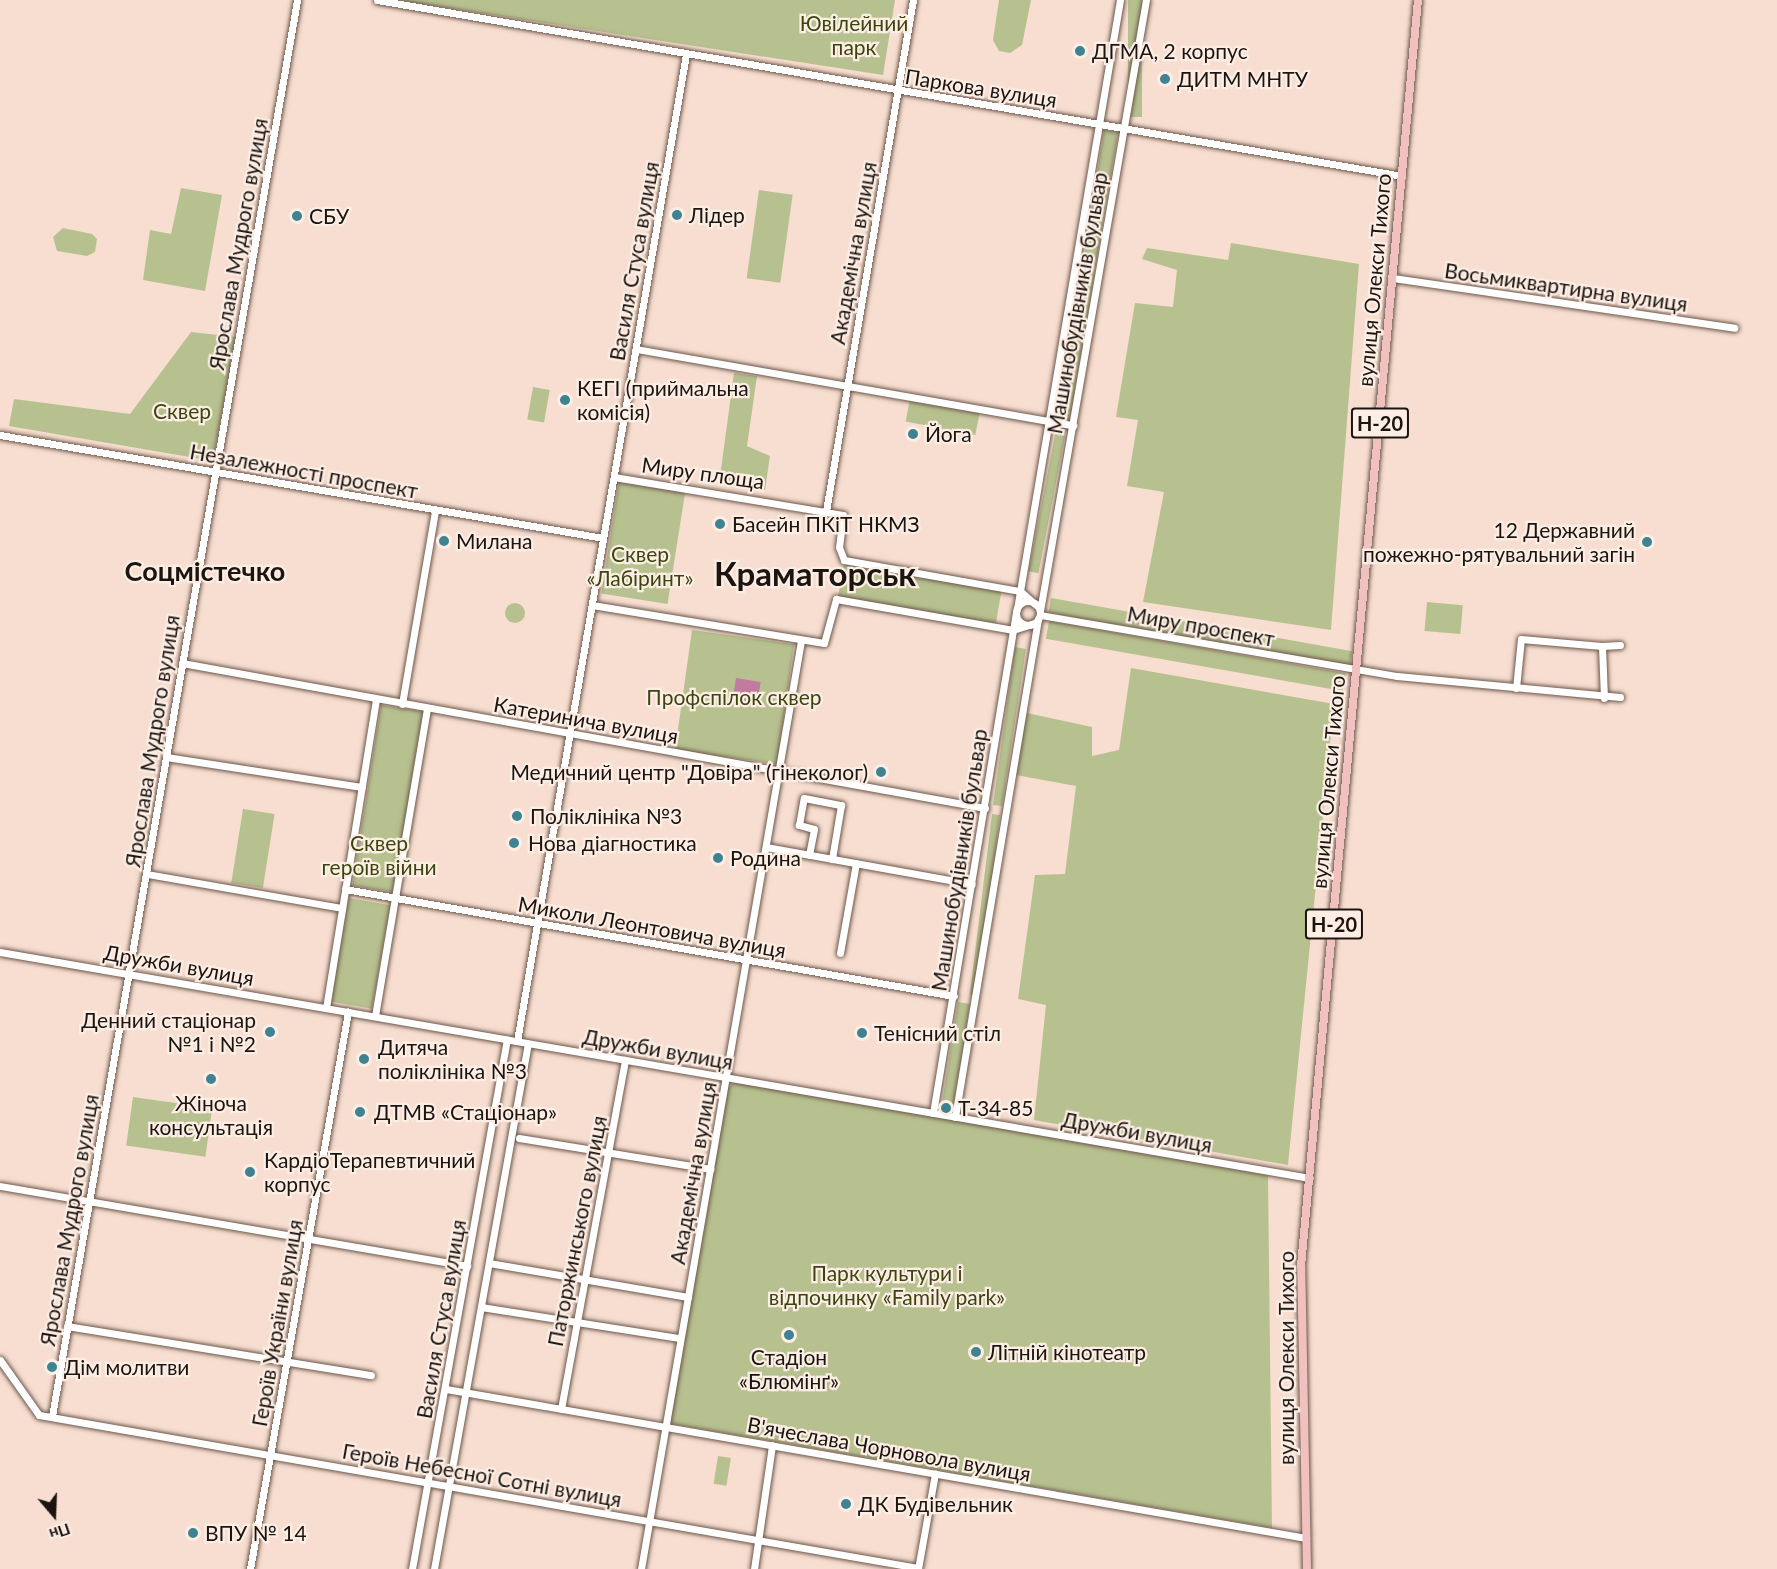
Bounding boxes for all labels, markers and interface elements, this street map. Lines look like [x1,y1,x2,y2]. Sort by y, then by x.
park label: Ювілейний парк [800,10,908,60]
place label: ДГМА, 2 корпус [1092,38,1248,64]
marker: ДГМА, 2 корпус [1073,44,1087,58]
street label: Паркова вулиця [903,64,1059,112]
place label: ДИТМ МНТУ [1177,66,1308,92]
marker: ДИТМ МНТУ [1158,72,1172,86]
street label: Ярослава Мудрого вулиця [203,116,273,372]
street label: Василя Стуса вулиця [604,159,664,363]
street label: Академічна вулиця [825,160,881,346]
street label: Машинобудівників бульвар [1042,170,1112,436]
street label: вулиця Олекси Тихого [1352,172,1396,388]
place label: Лідер [689,202,745,228]
place label: СБУ [309,203,349,229]
marker: Лідер [670,208,684,222]
marker: СБУ [290,209,304,223]
street label: Восьмиквартирна вулиця [1443,257,1689,317]
place label: КЕГІ (приймальна комісія) [577,375,749,425]
marker: КЕГІ (приймальна комісія) [558,393,572,407]
park label: Сквер [153,398,211,424]
road number: Н-20 [1350,406,1410,440]
place label: Йога [925,421,972,447]
marker: Йога [906,427,920,441]
street label: Незалежності проспект [188,439,420,503]
street label: Миру площа [640,452,766,494]
place label: Басейн ПКіТ НКМЗ [732,511,920,537]
marker: Басейн ПКіТ НКМЗ [713,517,727,531]
place label: 12 Державний пожежно-рятувальний загін [1363,517,1635,567]
place label: Милана [456,528,532,554]
marker: Милана [437,534,451,548]
marker: 12 Державний пожежно-рятувальний загін [1640,535,1654,549]
park label: Сквер «Лабіринт» [587,541,693,591]
district label: Краматорськ [714,554,916,594]
district label: Соцмістечко [125,555,285,587]
street label: Миру проспект [1125,601,1277,651]
street label: Ярослава Мудрого вулиця [120,613,184,869]
street label: вулиця Олекси Тихого [1306,674,1350,890]
park label: Профспілок сквер [646,684,822,710]
street label: Катеринича вулиця [492,691,680,749]
street label: Машинобудівників бульвар [926,727,992,993]
place label: Медичний центр "Довіра" (гінеколог) [510,759,868,785]
marker: Медичний центр "Довіра" (гінеколог) [872,763,890,781]
place label: Поліклініка №3 [530,803,682,829]
marker: Поліклініка №3 [508,807,526,825]
park label: Сквер героїв війни [321,830,437,880]
place label: Нова діагностика [528,830,697,856]
marker: Нова діагностика [505,834,523,852]
place label: Родина [730,845,801,871]
marker: Родина [711,851,725,865]
street label: Миколи Леонтовича вулиця [516,891,788,963]
road number: Н-20 [1304,907,1364,941]
street label: Дружби вулиця [102,939,256,991]
place label: Денний стаціонар №1 і №2 [81,1007,256,1057]
place label: Тенісний стіл [874,1020,1001,1046]
marker: Денний стаціонар №1 і №2 [261,1023,279,1041]
street label: Дружби вулиця [581,1023,735,1075]
marker: Тенісний стіл [855,1026,869,1040]
place label: Дитяча поліклініка №3 [378,1034,527,1084]
marker: Дитяча поліклініка №3 [355,1050,373,1068]
marker: Жіноча консультація [202,1070,220,1088]
street label: Академічна вулиця [665,1080,721,1266]
place label: Жіноча консультація [149,1090,273,1140]
street label: Ярослава Мудрого вулиця [34,1092,104,1348]
place label: Т-34-85 [958,1095,1033,1121]
place label: ДТМВ «Стаціонар» [374,1099,557,1125]
marker: Т-34-85 [939,1101,953,1115]
marker: ДТМВ «Стаціонар» [351,1103,369,1121]
street label: Дружби вулиця [1060,1106,1214,1158]
street label: Паторжинського вулиця [542,1113,612,1349]
place label: КардіоТерапевтичний корпус [264,1147,475,1197]
marker: КардіоТерапевтичний корпус [241,1163,259,1181]
street label: Василя Стуса вулиця [411,1217,471,1421]
street label: Героїв України вулиця [246,1218,308,1428]
street label: вулиця Олекси Тихого [1273,1251,1299,1465]
park label: Парк культури і відпочинку «Family park» [769,1260,1005,1310]
marker: Стадіон «Блюмінґ» [782,1328,796,1342]
place label: Літній кінотеатр [988,1339,1146,1365]
place label: Стадіон «Блюмінґ» [739,1344,839,1394]
marker: Літній кінотеатр [969,1345,983,1359]
place label: Дім молитви [64,1354,189,1380]
marker: Дім молитви [45,1360,59,1374]
street label: В'ячеслава Чорновола вулиця [745,1412,1033,1486]
street label: Героїв Небесної Сотні вулиця [340,1438,624,1512]
north arrow [24,1485,84,1545]
place label: ДК Будівельник [858,1491,1013,1517]
marker: ДК Будівельник [839,1497,853,1511]
text: Пн [47,1520,73,1545]
place label: ВПУ № 14 [205,1520,307,1546]
marker: ВПУ № 14 [186,1526,200,1540]

